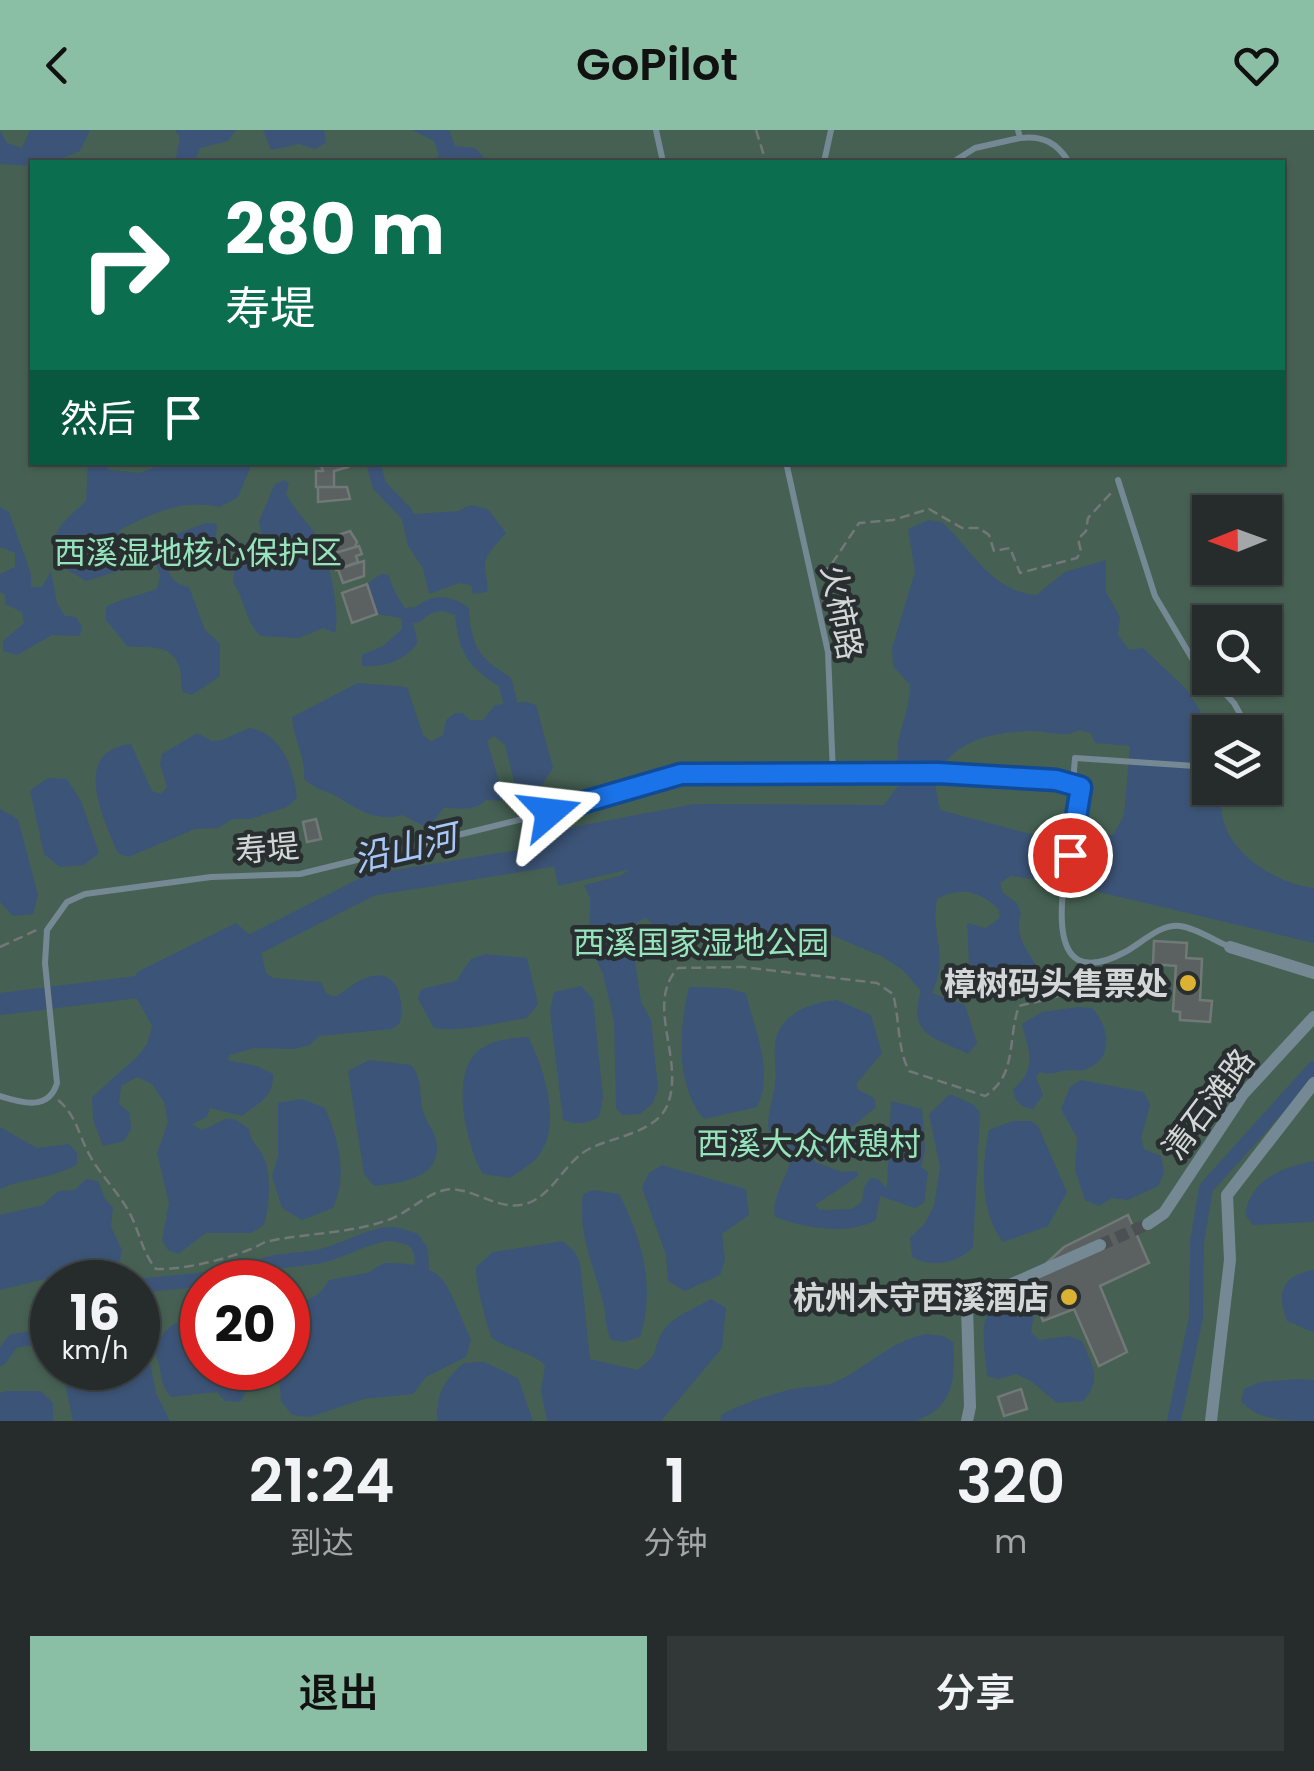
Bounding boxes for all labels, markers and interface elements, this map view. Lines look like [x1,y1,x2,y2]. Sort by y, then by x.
text: GoPilot [576,33,738,96]
icon: back [30,38,85,93]
icon: heart [1229,38,1284,93]
text: 280 m [225,180,445,279]
icon: right [60,200,190,330]
text: 寿堤 [225,277,315,340]
icon: arrive [156,390,211,445]
text: 然后 [60,392,136,445]
north arrow [1192,495,1282,585]
map controls [1192,495,1282,805]
park label: 西溪湿地核心保护区 [54,530,342,575]
street label: 火柿路 [811,561,873,663]
button: search [1192,605,1282,695]
button: layers [1192,715,1282,805]
position arrow [498,760,602,864]
water label: 沿山河 [348,811,468,884]
pin [1028,813,1113,898]
street label: 寿堤 [233,823,301,873]
icon: arrive [1043,828,1098,883]
park label: 西溪国家湿地公园 [573,920,829,965]
place label: 樟树码头售票处 [944,961,1168,1006]
marker: 樟树码头售票处 [1177,972,1199,994]
street label: 清石滩路 [1152,1039,1264,1169]
park label: 西溪大众休憩村 [697,1121,921,1166]
speed limit sign: 20 [180,1260,310,1390]
place label: 杭州木守西溪酒店 [793,1275,1049,1320]
text: 16 [70,1277,120,1348]
marker: 杭州木守西溪酒店 [1058,1286,1080,1308]
text: km/h [62,1333,128,1368]
text: 21:24 [249,1439,395,1523]
text: 1 [665,1439,686,1523]
text: 320 [956,1440,1065,1524]
text: m [994,1519,1027,1564]
text: 到达 [290,1520,354,1565]
text: 分钟 [643,1520,707,1565]
button: 退出 [30,1636,647,1751]
button: 分享 [667,1636,1284,1751]

